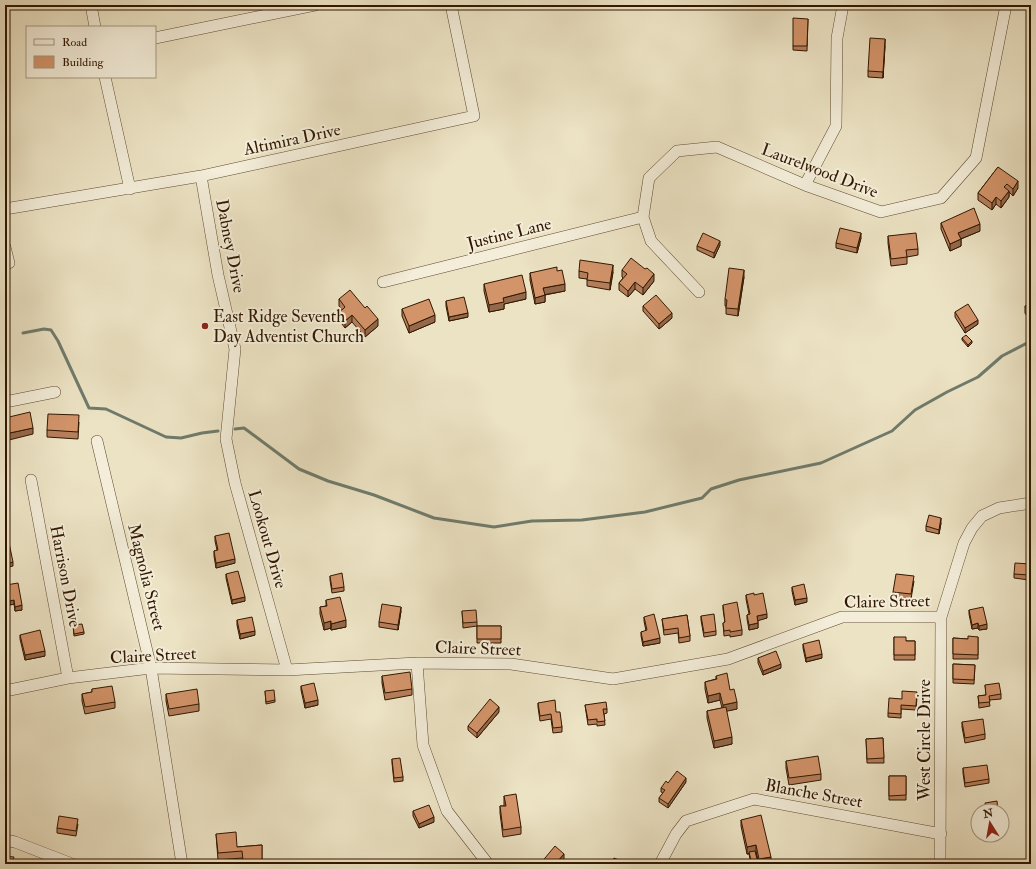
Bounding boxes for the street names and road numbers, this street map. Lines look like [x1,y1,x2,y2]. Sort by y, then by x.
street label: Altimira Drive [241,119,343,160]
street label: Laurelwood Drive [758,139,881,202]
street label: Dabney Drive [210,197,250,295]
street label: Justine Lane [464,213,554,255]
street label: Lookout Drive [243,487,292,591]
street label: Magnolia Street [123,522,170,633]
street label: Harrison Drive [45,523,86,629]
street label: Claire Street [844,590,931,613]
street label: Claire Street [435,637,522,661]
street label: Claire Street [109,643,197,668]
street label: West Circle Drive [914,679,935,802]
street label: Blanche Street [764,775,865,812]

